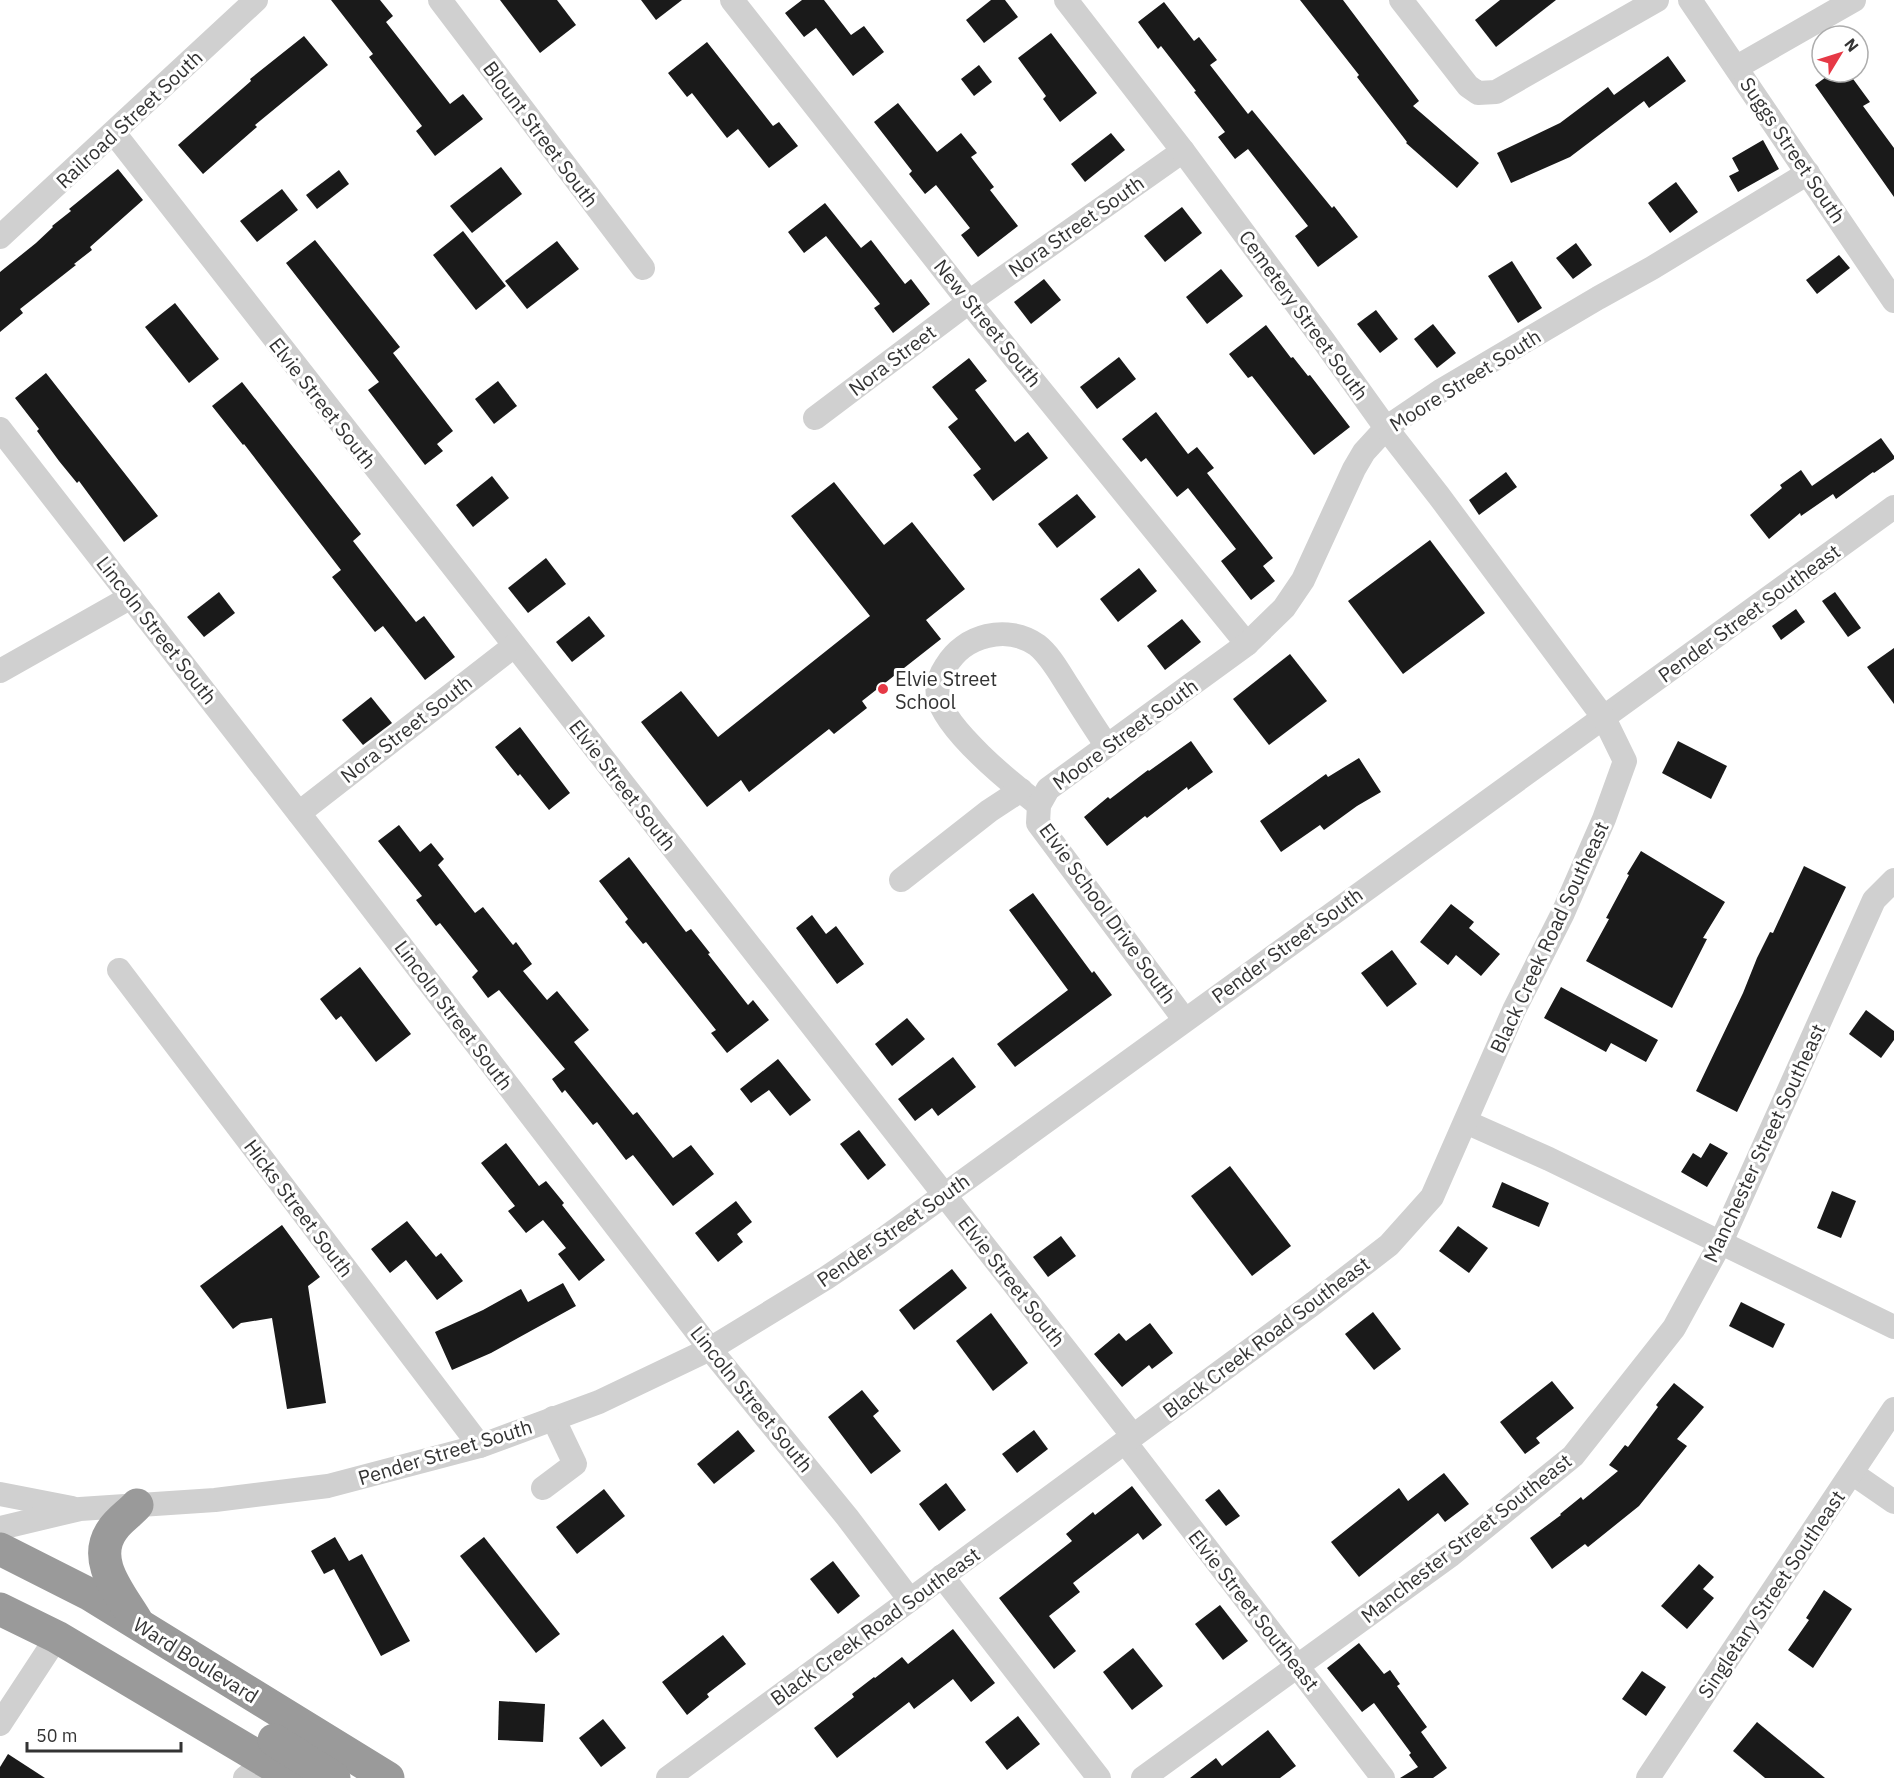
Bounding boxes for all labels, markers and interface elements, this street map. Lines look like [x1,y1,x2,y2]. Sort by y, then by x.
north arrow [1810,24,1870,84]
text: N [1840,34,1863,55]
street label: Railroad Street South [50,44,208,194]
street label: Blount Street South [477,55,605,213]
street label: Suggs Street South [1734,72,1852,228]
street label: Nora Street South [1003,169,1149,283]
street label: Cemetery Street South [1233,224,1375,406]
street label: New Street South [928,253,1048,393]
street label: Nora Street [843,318,941,402]
street label: Moore Street South [1384,323,1546,437]
street label: Elvie Street South [263,332,383,474]
street label: Pender Street Southeast [1652,538,1846,688]
street label: Lincoln Street South [91,550,223,710]
place label: Elvie Street School [895,665,997,715]
street label: Nora Street South [335,669,477,789]
street label: Moore Street South [1047,672,1203,796]
marker: Elvie Street School [876,682,890,696]
street label: Elvie Street South [563,714,683,856]
street label: Elvie School Drive South [1033,817,1183,1009]
street label: Black Creek Road Southeast [1483,817,1615,1057]
street label: Pender Street South [1206,881,1368,1009]
street label: Lincoln Street South [389,935,519,1095]
street label: Manchester Street Southeast [1697,1019,1831,1267]
street label: Hicks Street South [238,1134,360,1282]
street label: Pender Street South [811,1167,975,1293]
street label: Elvie Street South [952,1210,1072,1352]
street label: Black Creek Road Southeast [1157,1250,1375,1424]
street label: Lincoln Street South [684,1320,820,1478]
street label: Pender Street South [355,1413,535,1491]
street label: Manchester Street Southeast [1355,1447,1577,1629]
street label: Singletary Street Southeast [1691,1485,1851,1703]
street label: Elvie Street Southeast [1182,1524,1326,1696]
street label: Black Creek Road Southeast [765,1541,985,1711]
street label: Ward Boulevard [128,1611,264,1709]
scale bar [27,1715,182,1753]
text: 50 m [36,1724,78,1747]

